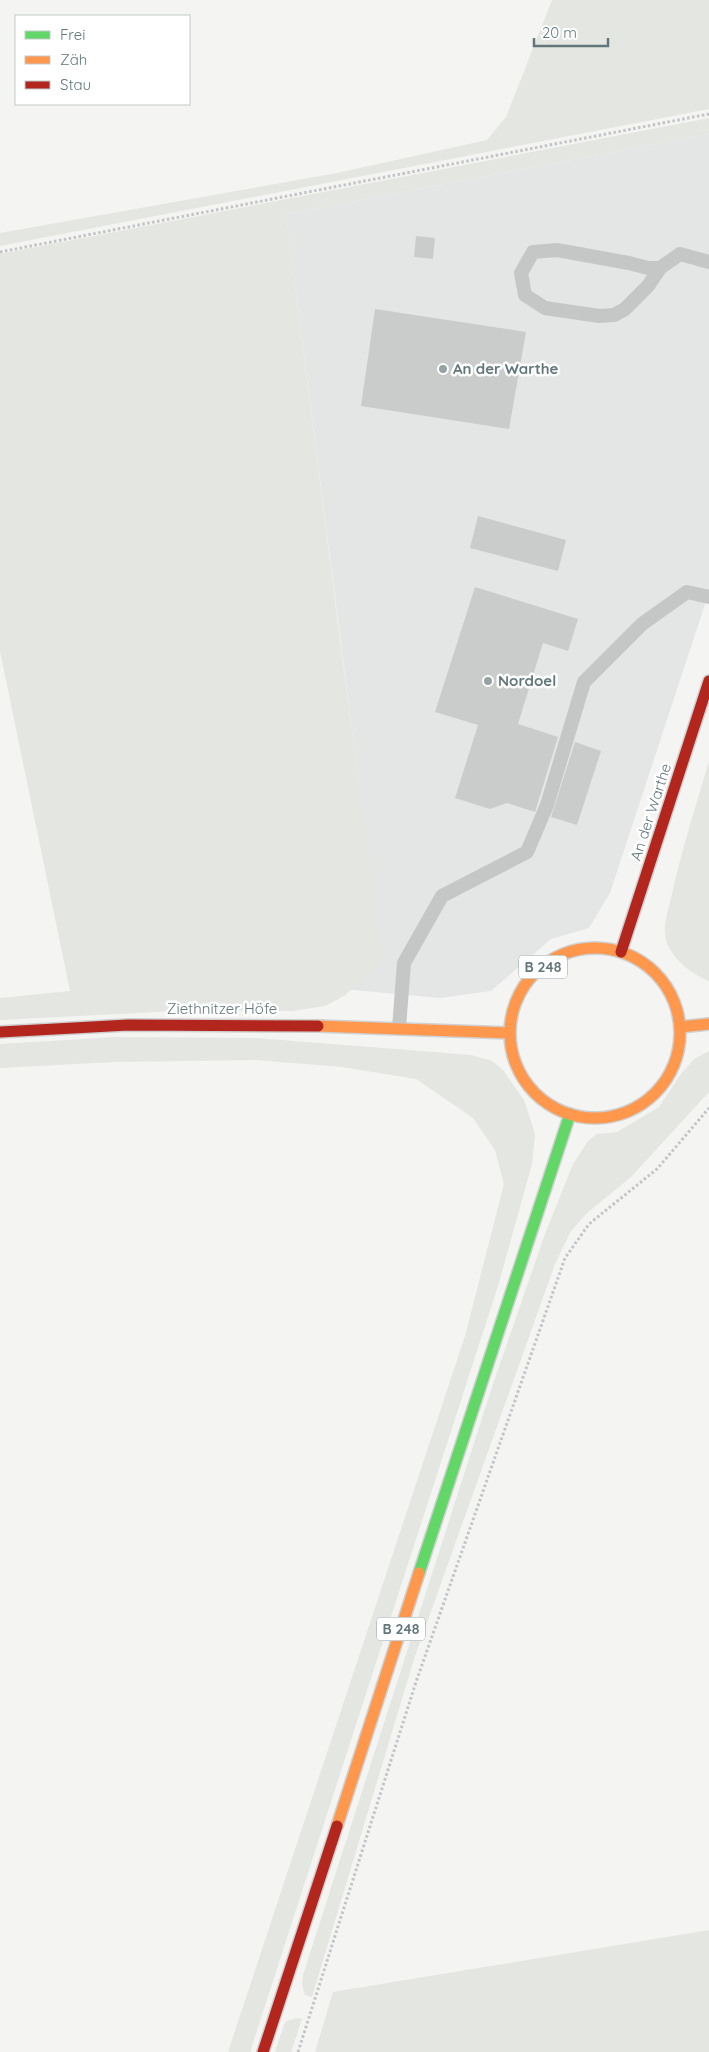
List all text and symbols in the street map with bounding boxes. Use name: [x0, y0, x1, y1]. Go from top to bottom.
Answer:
legend: [15, 15, 190, 105]
scale bar: [534, 15, 608, 47]
text: 20 m: [542, 23, 577, 42]
text: Frei: [60, 25, 86, 44]
text: Zäh: [60, 50, 87, 69]
text: Stau: [60, 75, 91, 94]
place label: An der Warthe: [453, 359, 559, 378]
marker: An der Warthe: [437, 363, 449, 375]
place label: Nordoel: [498, 671, 556, 690]
marker: Nordoel: [482, 675, 494, 687]
street label: An der Warthe: [626, 761, 675, 863]
road number: B 248: [519, 956, 567, 979]
street label: Ziethnitzer Höfe: [167, 999, 277, 1018]
road number: B 248: [377, 1618, 425, 1640]

